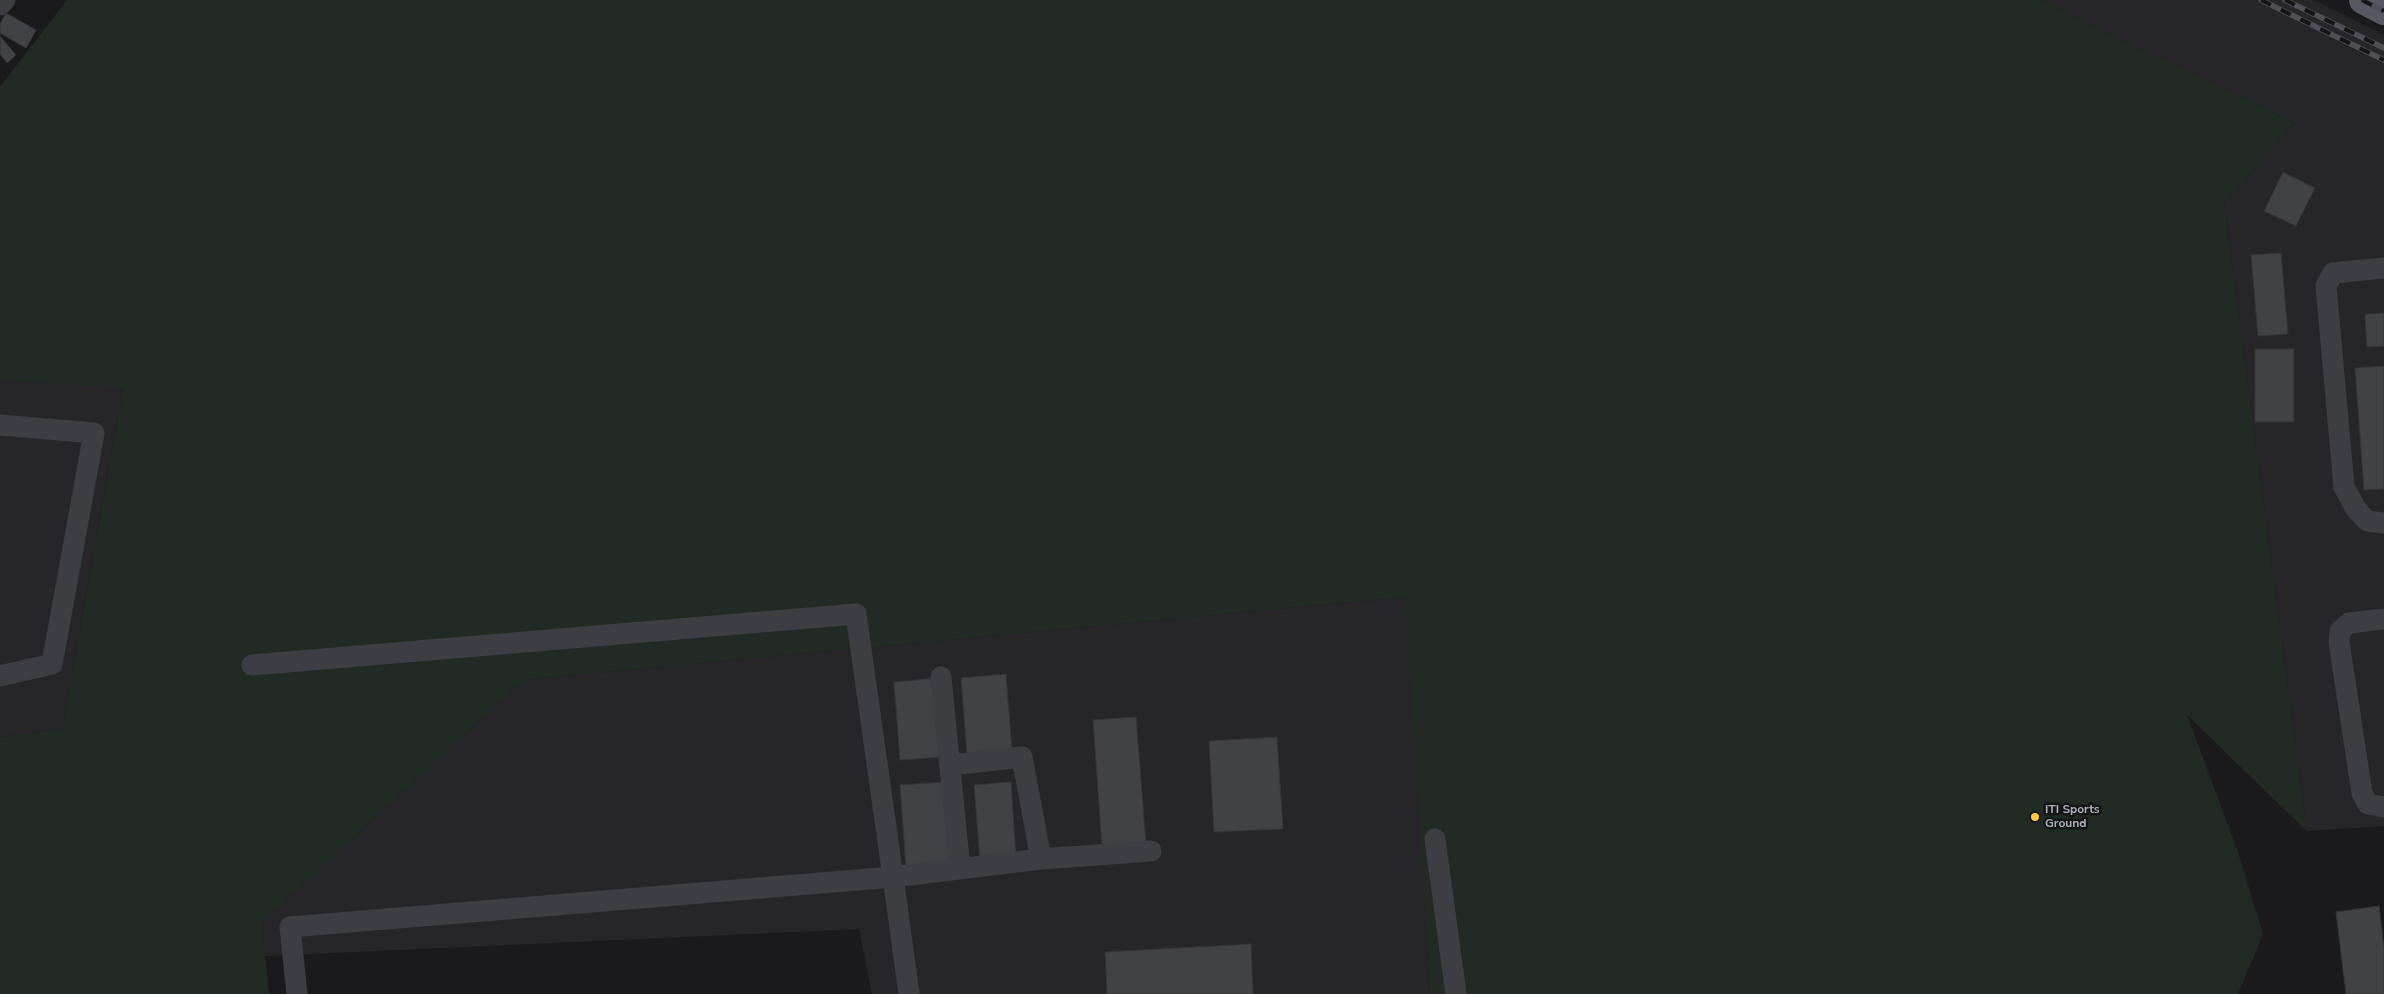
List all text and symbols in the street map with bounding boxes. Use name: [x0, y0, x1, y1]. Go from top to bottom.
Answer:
place label: ITI Sports Ground: [2045, 803, 2100, 831]
marker: ITI Sports Ground: [2029, 811, 2041, 823]

